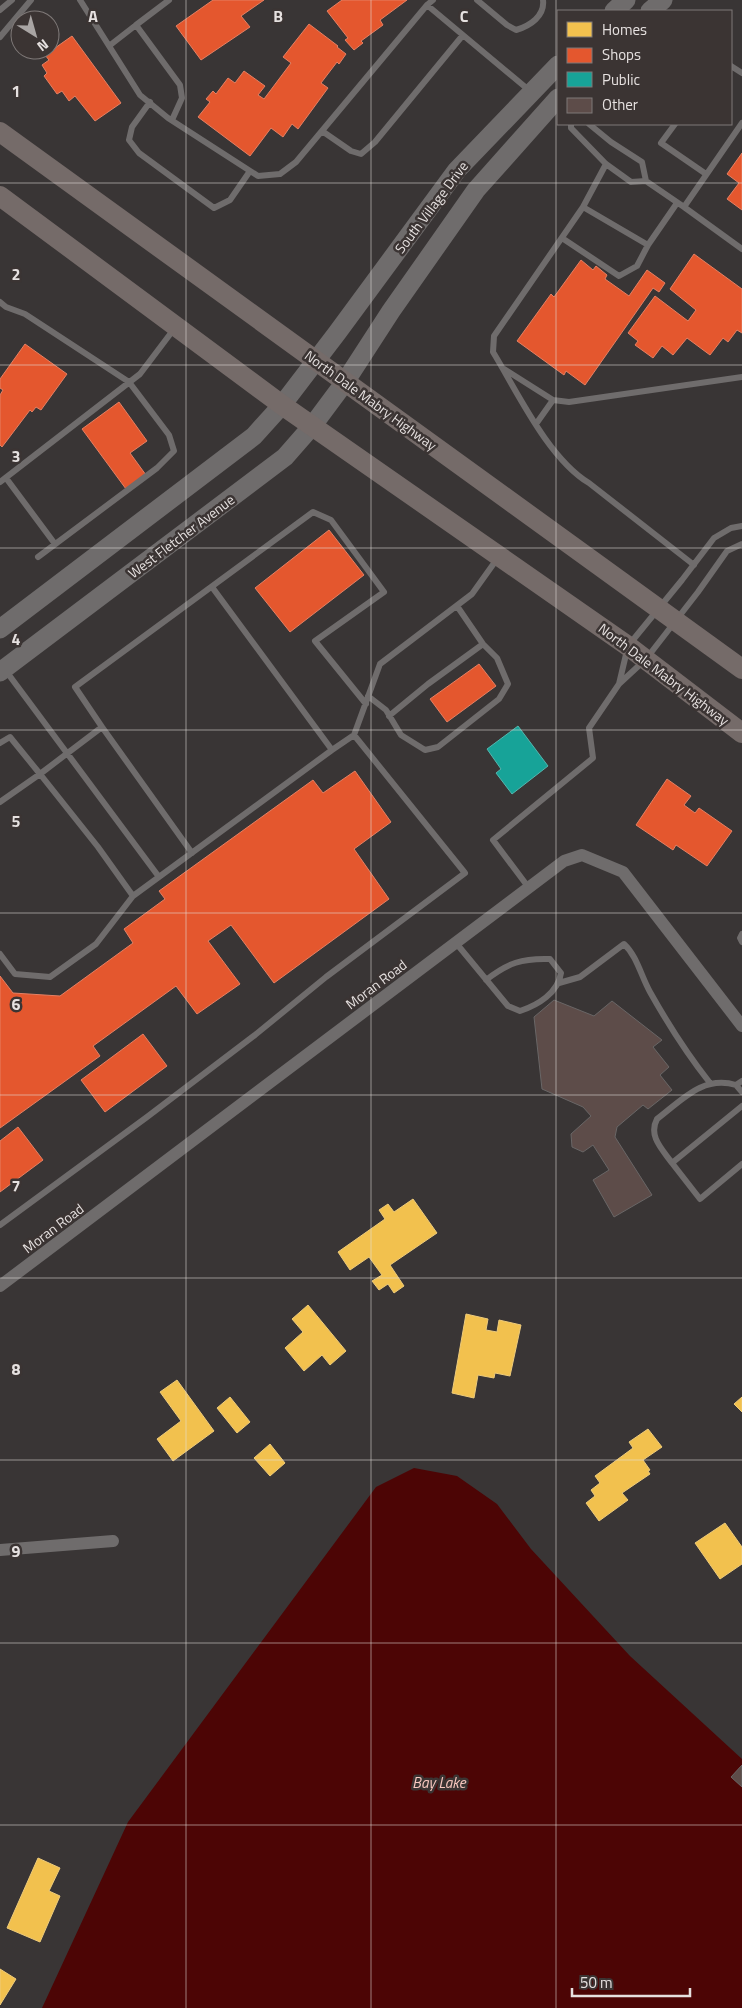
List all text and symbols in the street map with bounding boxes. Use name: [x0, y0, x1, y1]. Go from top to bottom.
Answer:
text: A: [88, 4, 98, 28]
text: B: [273, 4, 283, 28]
text: C: [460, 4, 469, 28]
north arrow: [10, 10, 60, 60]
legend: [557, 10, 732, 125]
text: Homes: [602, 18, 647, 41]
text: N: [33, 34, 53, 57]
text: Shops: [602, 43, 641, 66]
text: Public: [602, 68, 640, 91]
text: 1: [12, 79, 20, 103]
text: Other: [602, 93, 638, 116]
street label: South Village Drive: [389, 157, 473, 257]
text: 2: [12, 262, 20, 286]
street label: North Dale Mabry Highway: [301, 345, 442, 455]
text: 3: [12, 444, 20, 468]
street label: West Fletcher Avenue: [123, 489, 239, 583]
street label: North Dale Mabry Highway: [594, 618, 734, 730]
text: 4: [12, 627, 21, 651]
text: 5: [12, 809, 21, 833]
street label: Moran Road: [341, 954, 411, 1014]
text: 6: [12, 992, 21, 1016]
text: 7: [12, 1174, 20, 1198]
street label: Moran Road: [18, 1198, 88, 1258]
text: 8: [12, 1357, 21, 1381]
text: 9: [12, 1539, 21, 1563]
water label: Bay Lake: [412, 1771, 467, 1794]
scale bar: [572, 1966, 690, 1998]
text: 50 m: [580, 1971, 613, 1994]

